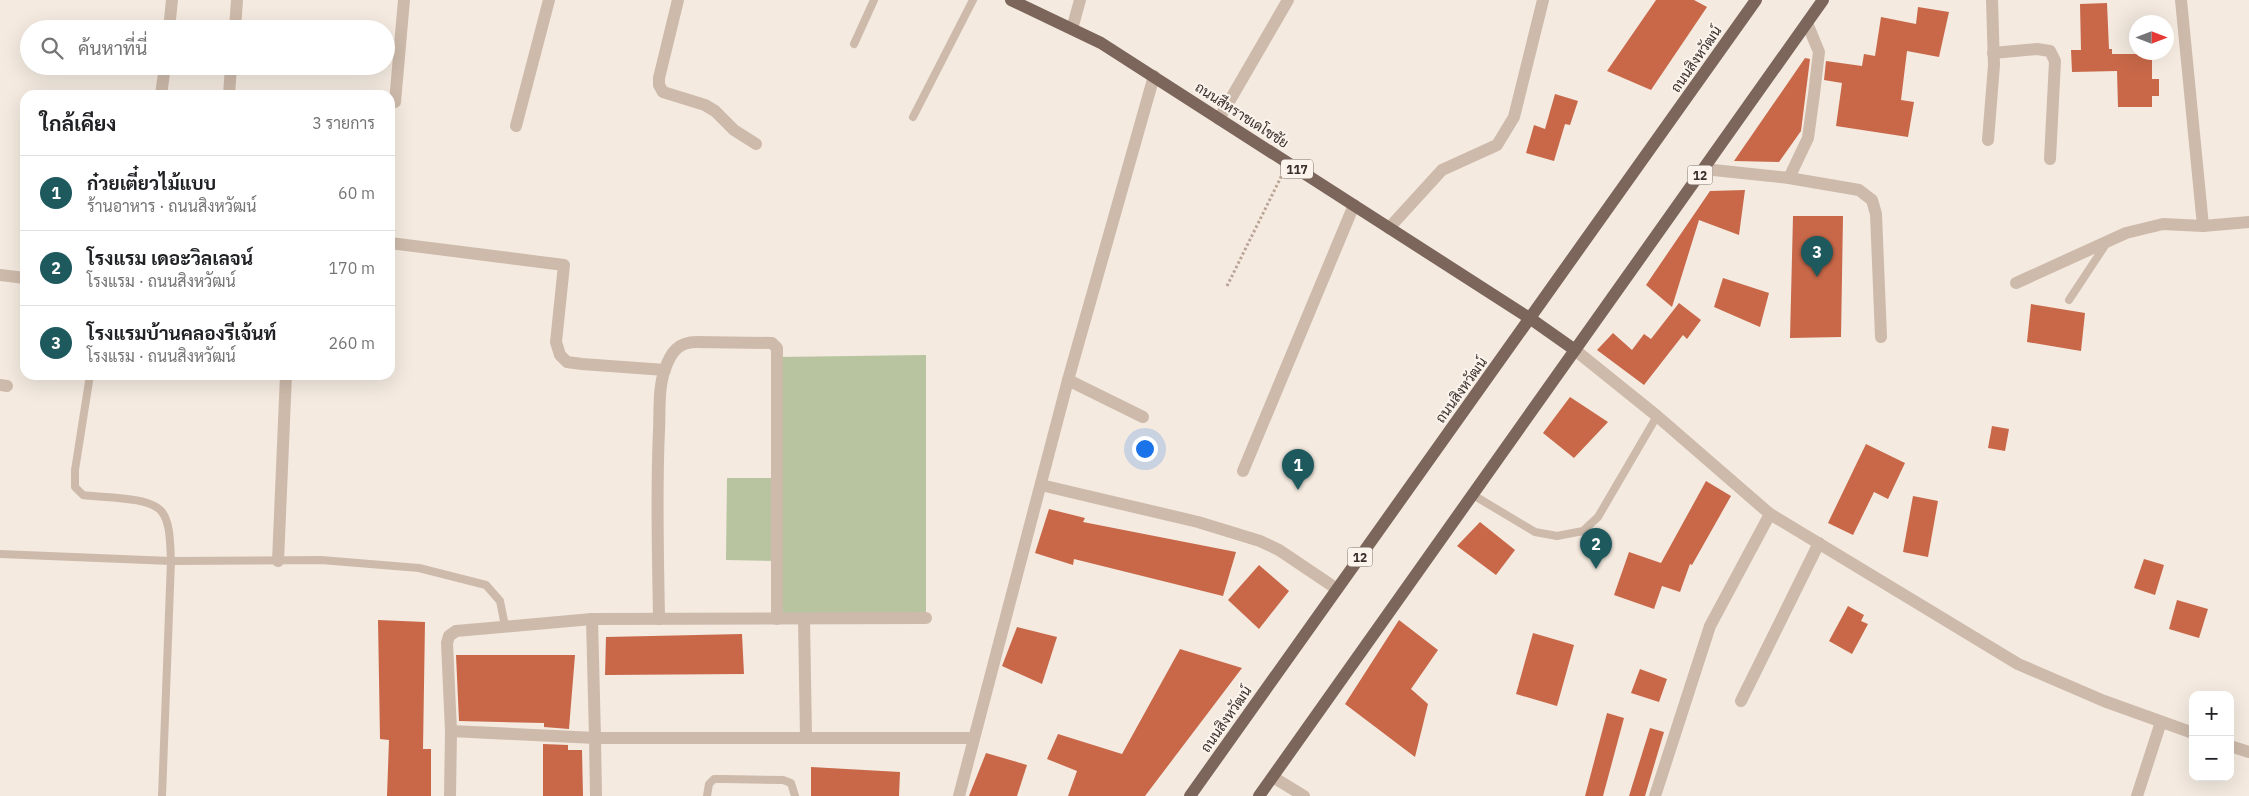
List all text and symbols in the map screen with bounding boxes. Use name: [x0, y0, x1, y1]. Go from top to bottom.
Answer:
north arrow: [2129, 15, 2174, 60]
search box: [20, 20, 395, 75]
street label: ถนนสิงหวัฒน์: [1667, 22, 1726, 96]
icon: search: [38, 34, 66, 62]
text: ค้นหาที่นี่: [78, 36, 147, 60]
street label: ถนนสีหราชเดโชชัย: [1192, 78, 1292, 152]
text: ใกล้เคียง: [40, 109, 116, 137]
text: 3 รายการ: [312, 113, 375, 133]
road number: 117: [1281, 160, 1313, 178]
road number: 12: [1688, 166, 1712, 184]
text: ก๋วยเตี๋ยวไม้แบบ: [87, 171, 216, 195]
text: 1: [51, 183, 61, 203]
text: 60 m: [338, 183, 375, 203]
text: ร้านอาหาร · ถนนสิงหวัฒน์: [87, 196, 256, 216]
pin: 3: [1801, 236, 1833, 277]
text: โรงแรม เดอะวิลเลจน์: [87, 246, 253, 270]
text: 2: [51, 258, 61, 278]
text: 170 m: [328, 258, 375, 278]
text: โรงแรม · ถนนสิงหวัฒน์: [87, 271, 236, 291]
text: โรงแรมบ้านคลองรีเจ้นท์: [87, 321, 277, 345]
text: 3: [51, 333, 61, 353]
text: 260 m: [328, 333, 375, 353]
text: โรงแรม · ถนนสิงหวัฒน์: [87, 346, 236, 366]
street label: ถนนสิงหวัฒน์: [1431, 353, 1491, 426]
your location: [1132, 436, 1158, 462]
pin: 1: [1282, 449, 1314, 490]
pin: 2: [1580, 528, 1612, 569]
road number: 12: [1348, 548, 1372, 566]
street label: ถนนสิงหวัฒน์: [1197, 682, 1256, 756]
map controls: [2189, 691, 2234, 781]
button: +: [2189, 691, 2234, 736]
button: −: [2189, 736, 2234, 781]

